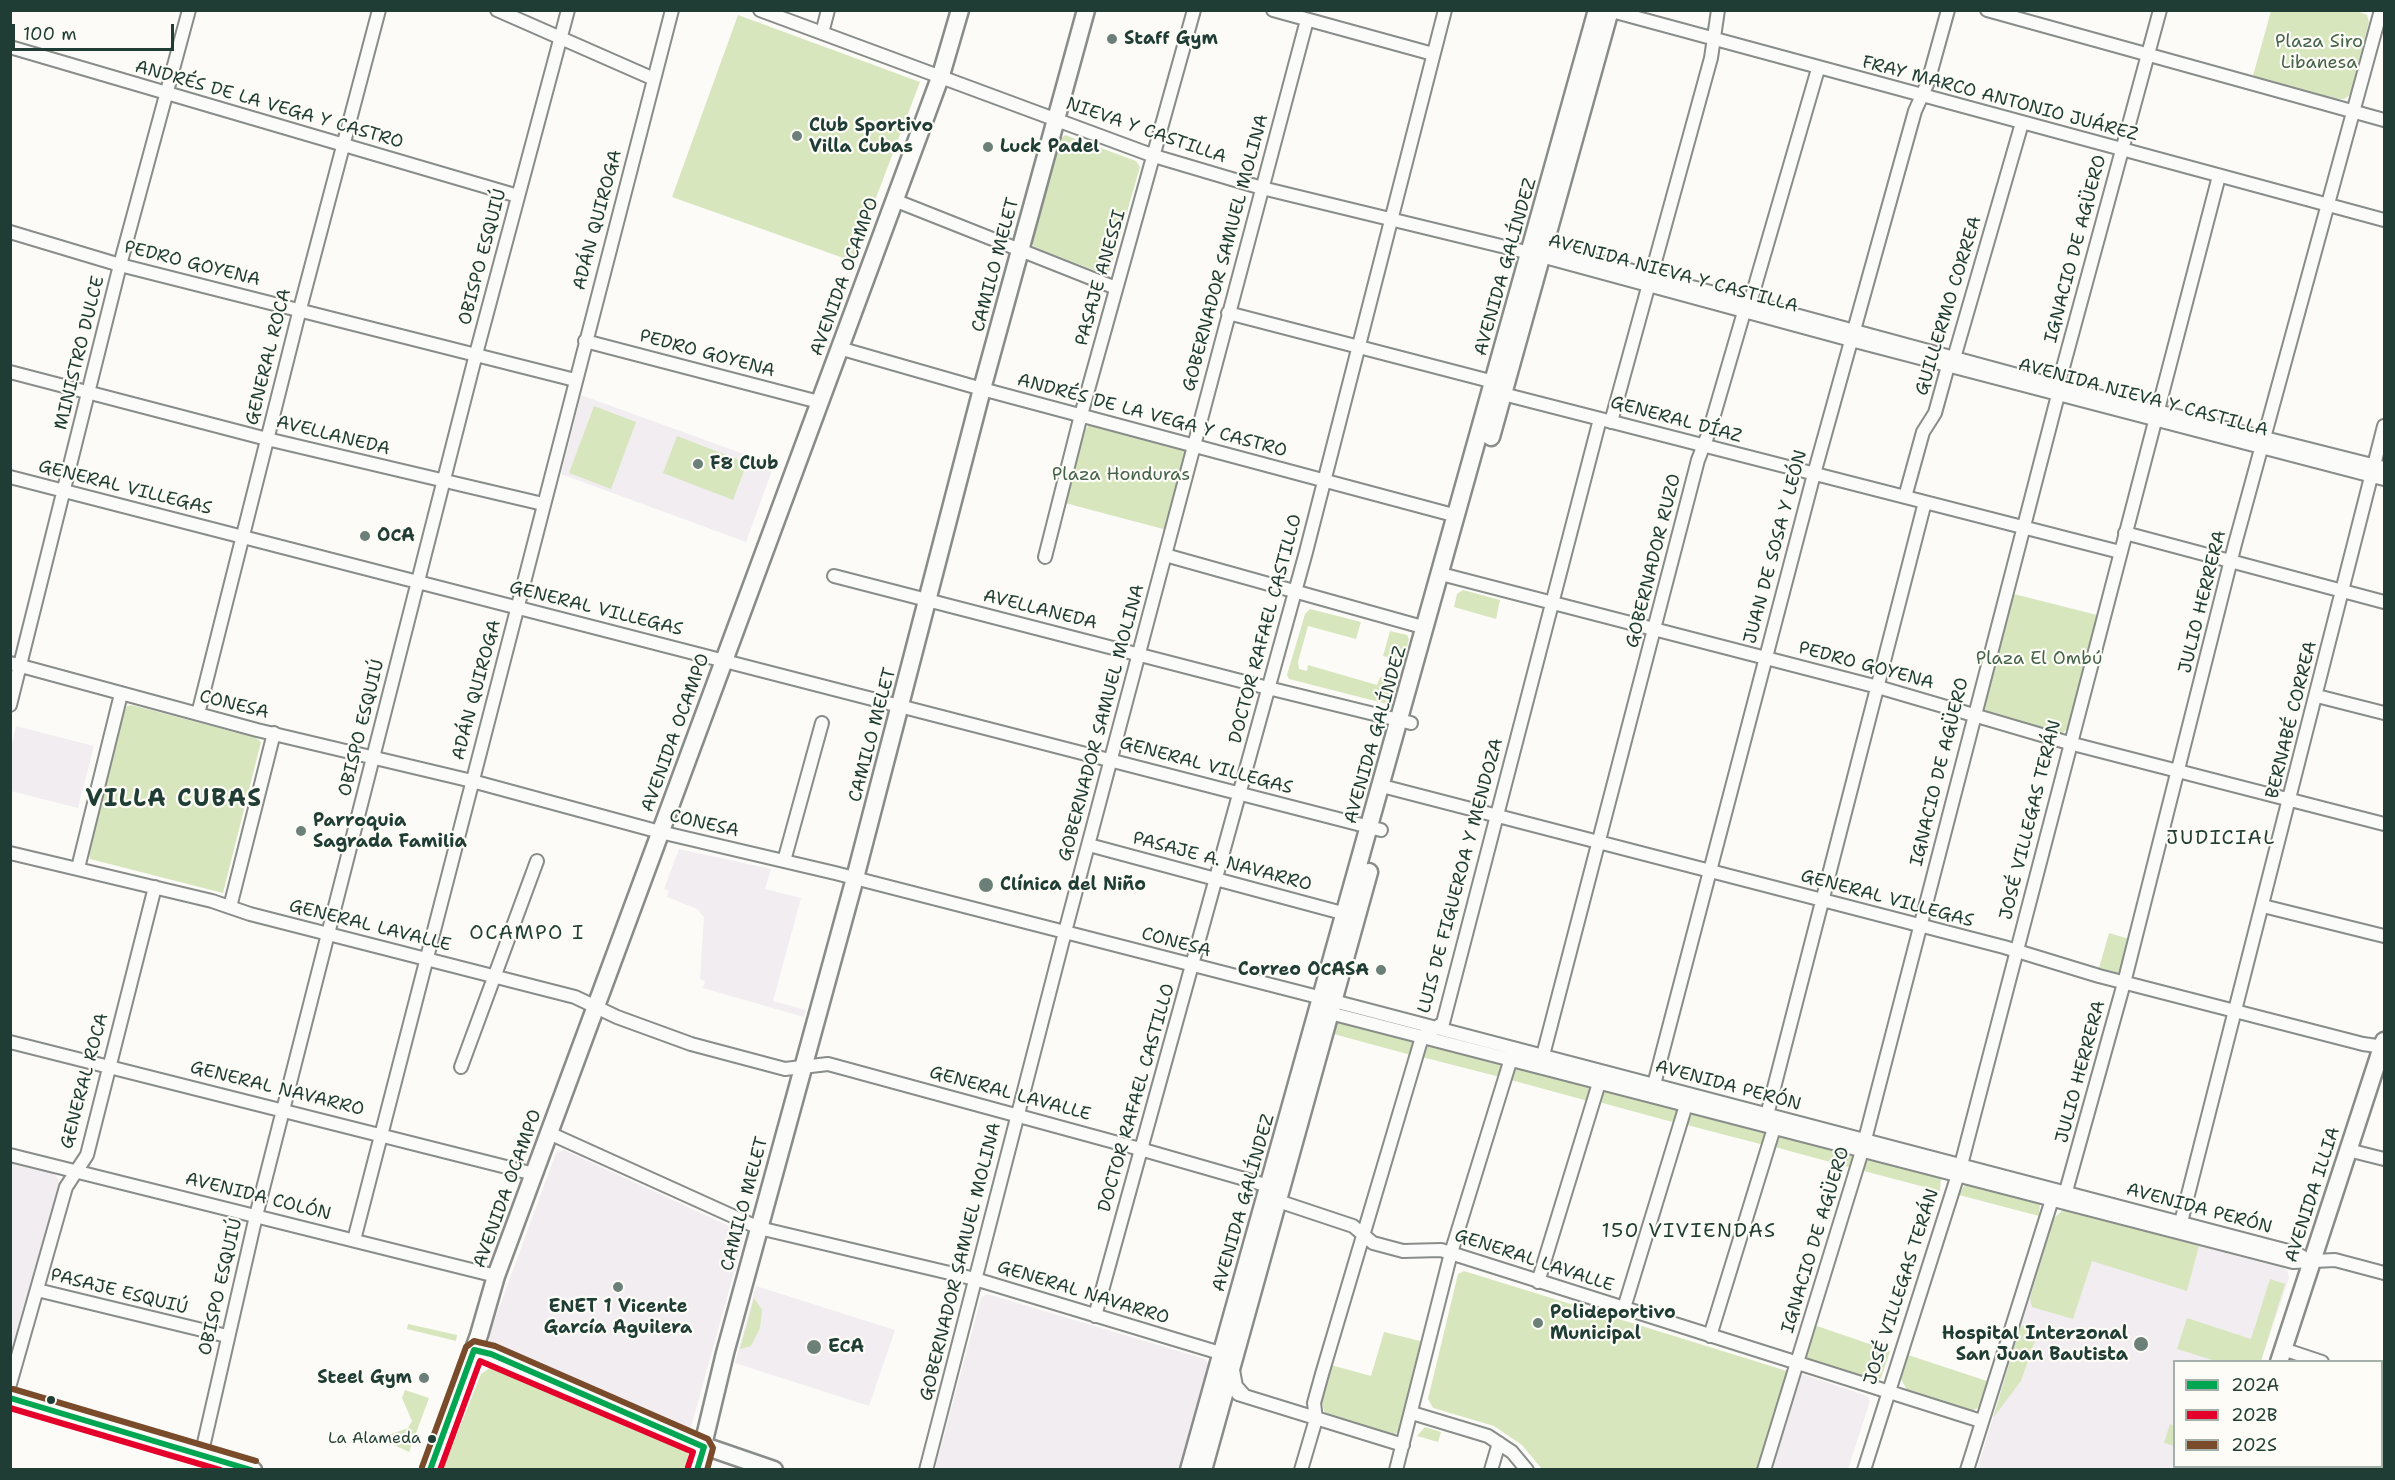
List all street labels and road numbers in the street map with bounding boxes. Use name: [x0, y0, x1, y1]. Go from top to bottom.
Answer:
street label: FRAY MARCO ANTONIO JUÁREZ: [1860, 52, 2140, 146]
street label: ANDRÉS DE LA VEGA Y CASTRO: [132, 56, 406, 154]
street label: NIEVA Y CASTILLA: [1063, 93, 1229, 169]
street label: GOBERNADOR SAMUEL MOLINA: [1179, 112, 1273, 394]
street label: ADÁN QUIROGA: [569, 148, 627, 292]
street label: IGNACIO DE AGÜERO: [2041, 153, 2111, 345]
street label: AVENIDA GALÍNDEZ: [1470, 176, 1542, 358]
street label: OBISPO ESQUIÚ: [454, 187, 512, 327]
street label: AVENIDA OCAMPO: [806, 195, 884, 359]
street label: CAMILO MELET: [968, 195, 1024, 335]
street label: PASAJE ANESSI: [1071, 207, 1131, 349]
street label: GUILLERMO CORREA: [1911, 214, 1987, 398]
street label: AVENIDA NIEVA Y CASTILLA: [1546, 230, 1800, 318]
street label: PEDRO GOYENA: [122, 237, 262, 291]
street label: MINISTRO DULCE: [50, 274, 110, 432]
street label: GENERAL ROCA: [242, 287, 296, 427]
street label: PEDRO GOYENA: [637, 326, 777, 382]
street label: AVENIDA NIEVA Y CASTILLA: [2016, 354, 2270, 442]
street label: ANDRÉS DE LA VEGA Y CASTRO: [1015, 370, 1289, 462]
street label: GENERAL DÍAZ: [1608, 392, 1744, 448]
street label: AVELLANEDA: [274, 411, 392, 461]
street label: JUAN DE SOSA Y LEÓN: [1740, 448, 1812, 646]
street label: GENERAL VILLEGAS: [36, 456, 214, 520]
street label: GOBERNADOR RUZO: [1622, 472, 1686, 650]
street label: DOCTOR RAFAEL CASTILLO: [1225, 512, 1307, 746]
street label: JULIO HERRERA: [2175, 528, 2231, 676]
street label: GENERAL VILLEGAS: [507, 577, 685, 641]
street label: GOBERNADOR SAMUEL MOLINA: [1055, 582, 1149, 864]
street label: AVELLANEDA: [981, 585, 1099, 635]
street label: ADÁN QUIROGA: [448, 618, 506, 762]
street label: PEDRO GOYENA: [1796, 638, 1936, 694]
street label: BERNABÉ CORREA: [2262, 639, 2322, 801]
street label: AVENIDA GALÍNDEZ: [1340, 644, 1412, 826]
street label: AVENIDA OCAMPO: [637, 651, 715, 815]
street label: OBISPO ESQUIÚ: [335, 657, 389, 799]
street label: CAMILO MELET: [845, 665, 901, 805]
street label: IGNACIO DE AGÜERO: [1906, 675, 1974, 869]
street label: CONESA: [197, 686, 271, 724]
street label: JOSÉ VILLEGAS TERÁN: [1996, 718, 2066, 922]
street label: GENERAL VILLEGAS: [1117, 733, 1295, 799]
street label: LUIS DE FIGUEROA Y MENDOZA: [1414, 736, 1508, 1016]
street label: CONESA: [667, 805, 741, 843]
street label: PASAJE A. NAVARRO: [1130, 828, 1314, 896]
street label: GENERAL VILLEGAS: [1798, 866, 1976, 932]
street label: GENERAL LAVALLE: [287, 895, 453, 957]
street label: CONESA: [1139, 923, 1213, 963]
street label: DOCTOR RAFAEL CASTILLO: [1094, 981, 1180, 1215]
street label: JULIO HERRERA: [2052, 998, 2110, 1146]
street label: GENERAL ROCA: [56, 1011, 114, 1151]
street label: AVENIDA PERÓN: [1653, 1056, 1803, 1116]
street label: GENERAL NAVARRO: [188, 1057, 366, 1121]
street label: GENERAL LAVALLE: [927, 1062, 1093, 1126]
street label: AVENIDA OCAMPO: [469, 1107, 547, 1271]
street label: AVENIDA GALÍNDEZ: [1208, 1112, 1280, 1294]
street label: GOBERNADOR SAMUEL MOLINA: [916, 1121, 1006, 1403]
street label: AVENIDA ILLIA: [2281, 1125, 2345, 1265]
street label: CAMILO MELET: [717, 1134, 773, 1274]
street label: IGNACIO DE AGÜERO: [1777, 1144, 1855, 1336]
street label: AVENIDA COLÓN: [183, 1168, 333, 1226]
street label: AVENIDA PERÓN: [2124, 1179, 2274, 1239]
street label: JOSÉ VILLEGAS TERÁN: [1860, 1186, 1944, 1388]
street label: OBISPO ESQUIÚ: [195, 1216, 247, 1358]
street label: GENERAL LAVALLE: [1452, 1225, 1616, 1297]
street label: GENERAL NAVARRO: [994, 1257, 1172, 1329]
street label: PASAJE ESQUIÚ: [48, 1264, 190, 1320]

